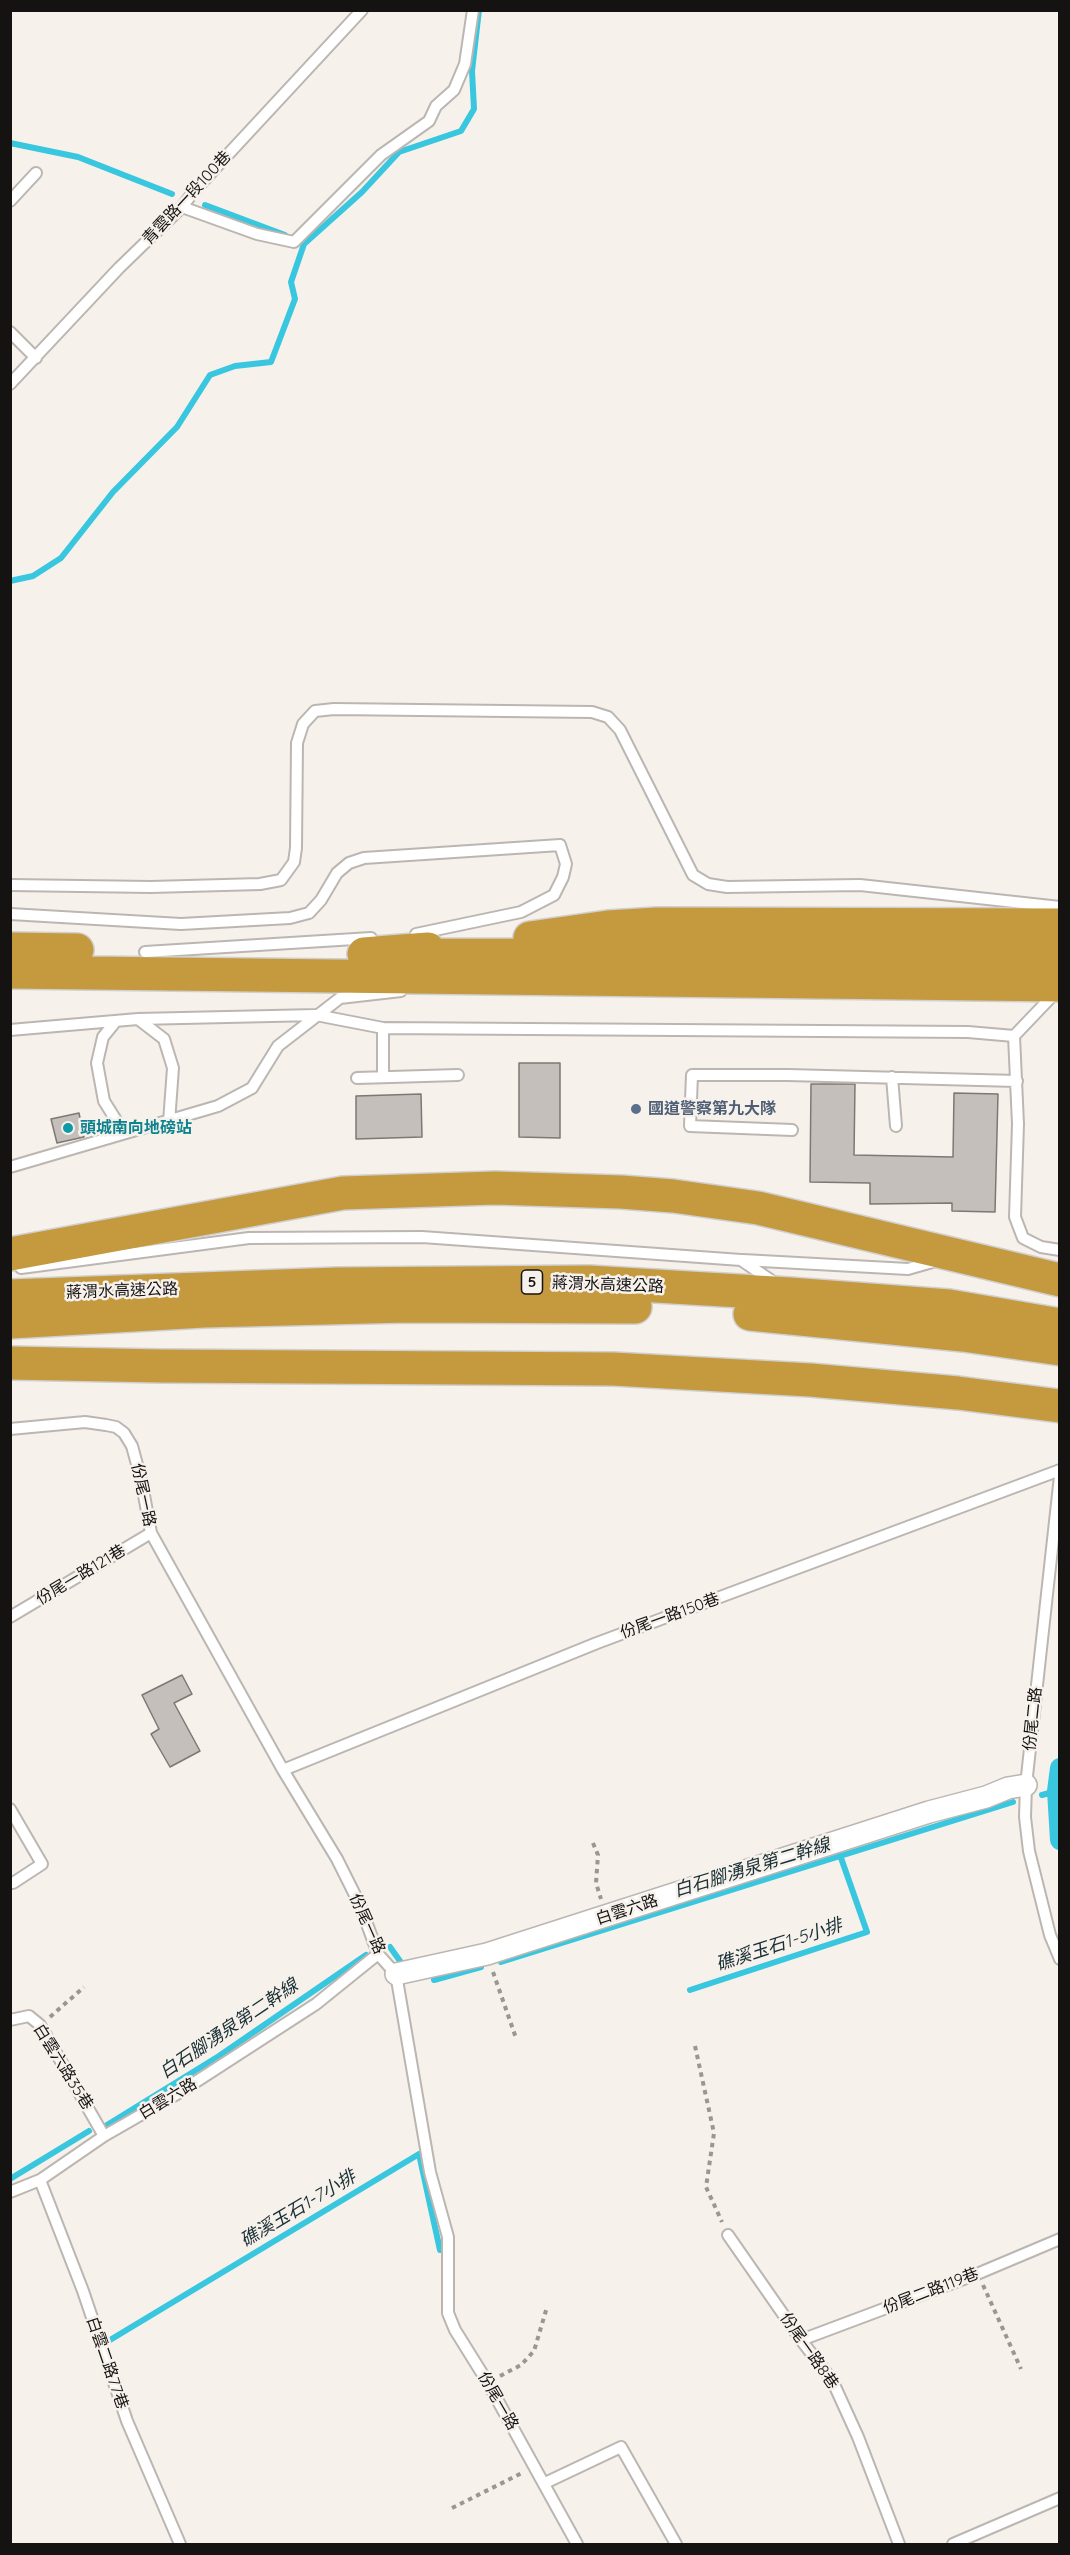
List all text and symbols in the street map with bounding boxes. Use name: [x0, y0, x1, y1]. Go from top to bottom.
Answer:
street label: 青雲路一段100巷: [139, 147, 235, 249]
place label: 國道警察第九大隊: [648, 1099, 776, 1119]
marker: 國道警察第九大隊: [629, 1102, 643, 1116]
place label: 頭城南向地磅站: [80, 1118, 192, 1138]
marker: 頭城南向地磅站: [61, 1121, 75, 1135]
road number: 5: [522, 1270, 542, 1294]
street label: 蔣渭水高速公路: [552, 1273, 664, 1297]
street label: 蔣渭水高速公路: [66, 1279, 178, 1303]
street label: 份尾一路: [127, 1462, 159, 1528]
street label: 份尾一路121巷: [33, 1541, 129, 1609]
street label: 份尾一路150巷: [618, 1589, 722, 1643]
street label: 份尾二路: [1020, 1686, 1046, 1752]
water label: 白石腳湧泉第二幹線: [671, 1834, 833, 1902]
street label: 份尾一路: [345, 1891, 389, 1957]
street label: 白雲六路: [594, 1891, 660, 1929]
water label: 礁溪玉石1-5小排: [713, 1914, 845, 1976]
water label: 白石腳湧泉第二幹線: [156, 1975, 302, 2083]
street label: 白雲六路35巷: [29, 2021, 97, 2113]
street label: 白雲六路: [136, 2074, 200, 2124]
water label: 礁溪玉石1-7小排: [236, 2166, 360, 2252]
street label: 份尾二路119巷: [881, 2264, 981, 2318]
street label: 份尾一路8巷: [776, 2309, 842, 2393]
street label: 白雲二路77巷: [82, 2314, 132, 2412]
street label: 份尾一路: [474, 2368, 522, 2434]

